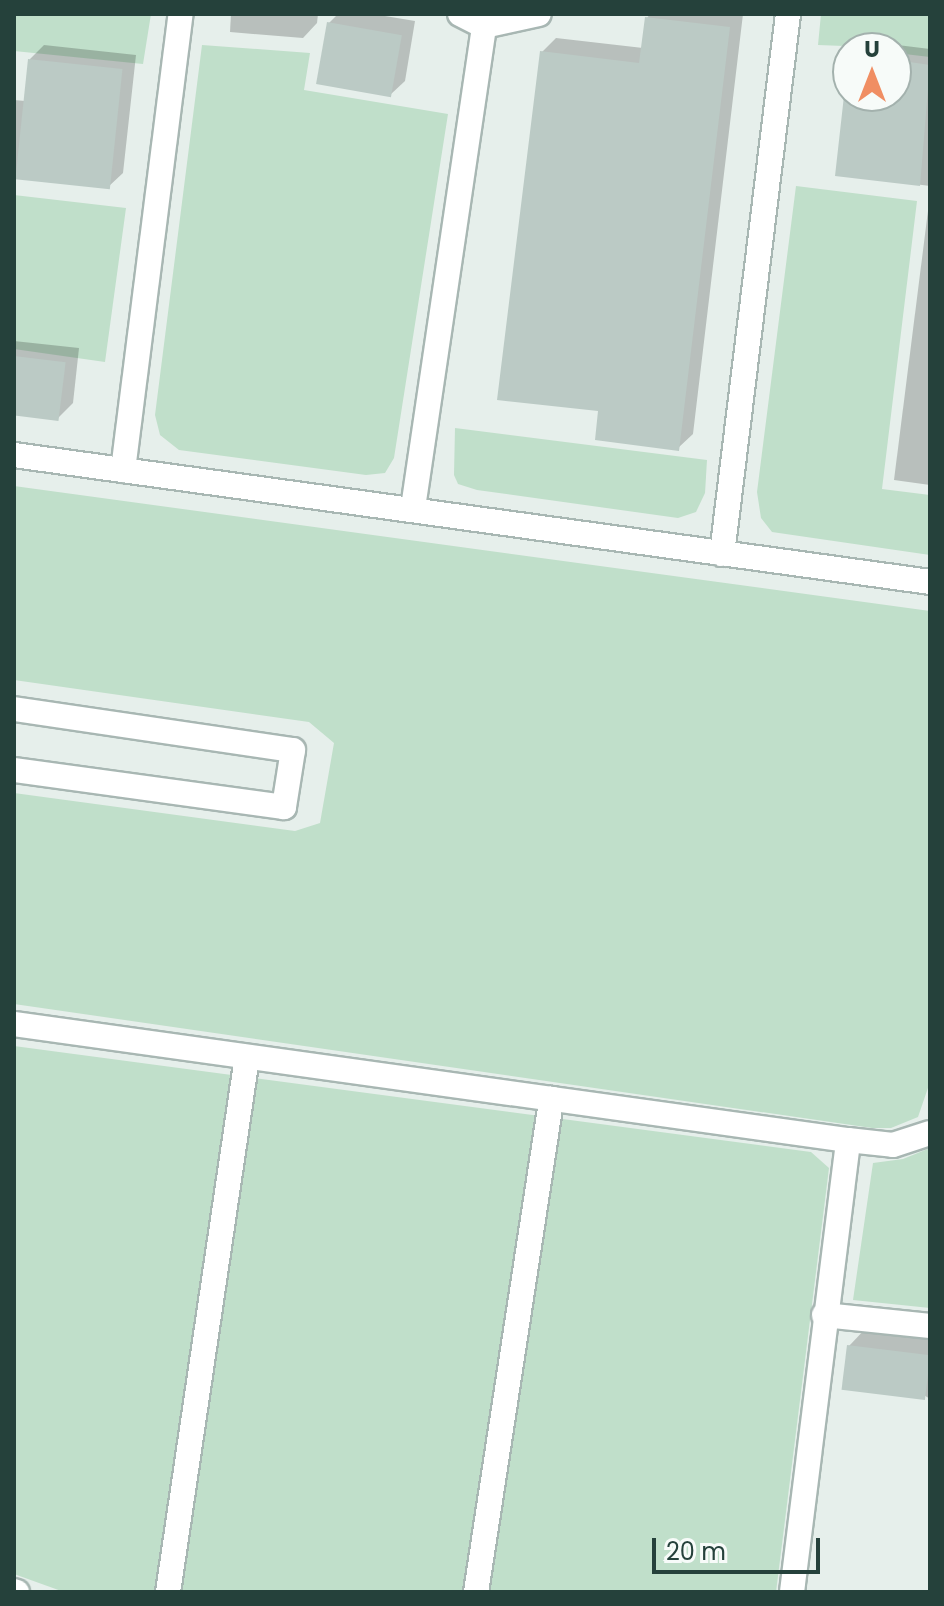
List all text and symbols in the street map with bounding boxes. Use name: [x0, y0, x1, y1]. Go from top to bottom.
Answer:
north arrow: [832, 32, 912, 112]
text: U: [864, 34, 880, 65]
scale bar: [656, 1522, 824, 1572]
text: 20 m: [666, 1535, 726, 1568]

